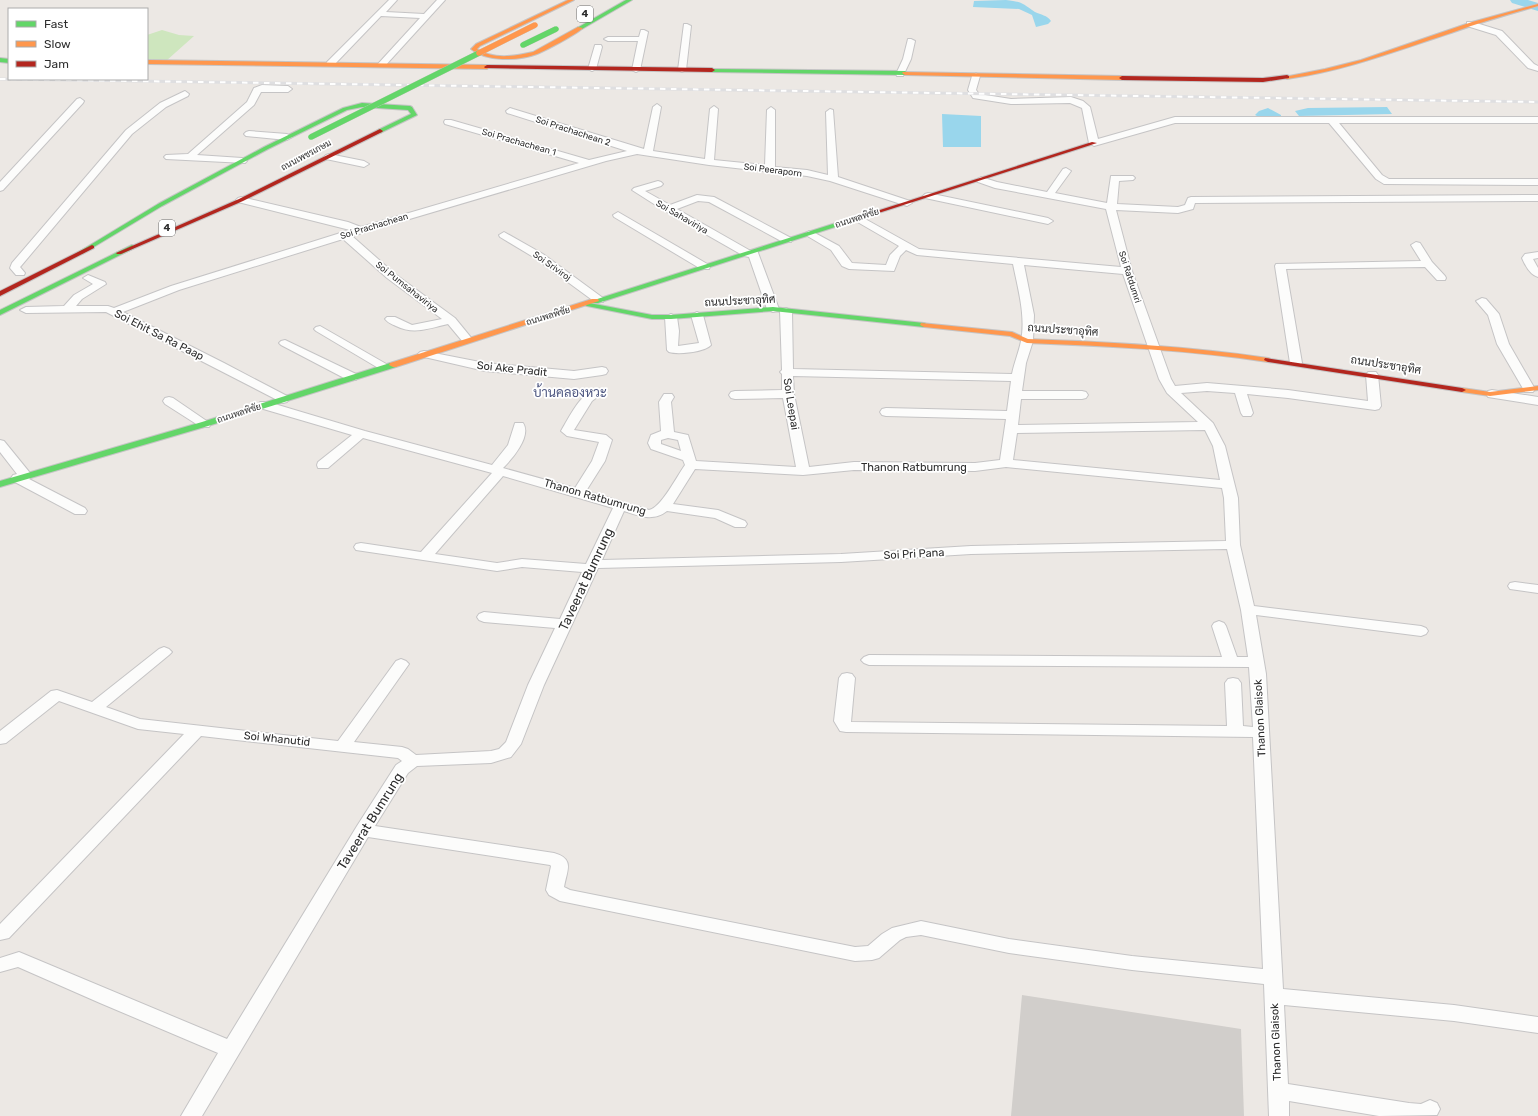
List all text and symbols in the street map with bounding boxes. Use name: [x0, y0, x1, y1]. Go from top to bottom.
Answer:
road number: 4: [577, 6, 593, 22]
legend: [8, 8, 148, 80]
text: Fast: [44, 17, 68, 31]
text: Slow: [44, 37, 71, 51]
text: Jam: [44, 57, 69, 71]
street label: Soi Prachachean 2: [534, 114, 612, 148]
street label: Soi Prachachean 1: [481, 127, 557, 157]
street label: ถนนเพชรเกษม: [279, 138, 333, 172]
street label: Soi Peeraporn: [743, 161, 803, 179]
street label: Soi Sahaviriya: [654, 198, 710, 236]
street label: ถนนพลพิชัย: [834, 205, 880, 230]
street label: Soi Prachachean: [339, 211, 409, 241]
road number: 4: [159, 220, 175, 236]
street label: Soi Sriviroj: [531, 249, 573, 283]
street label: Soi Ratdumri: [1117, 250, 1143, 304]
street label: Soi Pumsahaviriya: [374, 259, 440, 315]
street label: ถนนประชาอุทิศ: [704, 293, 776, 311]
street label: ถนนพลพิชัย: [524, 304, 571, 327]
street label: Soi Ehit Sa Ra Paap: [112, 307, 206, 363]
street label: ถนนประชาอุทิศ: [1027, 321, 1099, 341]
street label: ถนนประชาอุทิศ: [1350, 353, 1422, 379]
street label: Soi Ake Pradit: [476, 359, 548, 379]
street label: Soi Leepai: [780, 377, 802, 431]
district label: บ้านคลองหวะ: [533, 383, 607, 400]
street label: ถนนพลพิชัย: [216, 400, 262, 425]
street label: Thanon Ratbumrung: [861, 461, 967, 474]
street label: Thanon Ratbumrung: [542, 476, 648, 518]
street label: Taveerat Bumrung: [556, 525, 617, 633]
street label: Soi Pri Pana: [883, 546, 945, 562]
street label: Thanon Glaisok: [1251, 679, 1269, 757]
street label: Soi Whanutid: [243, 729, 311, 749]
street label: Taveerat Bumrung: [334, 770, 407, 873]
street label: Thanon Glaisok: [1268, 1003, 1284, 1081]

